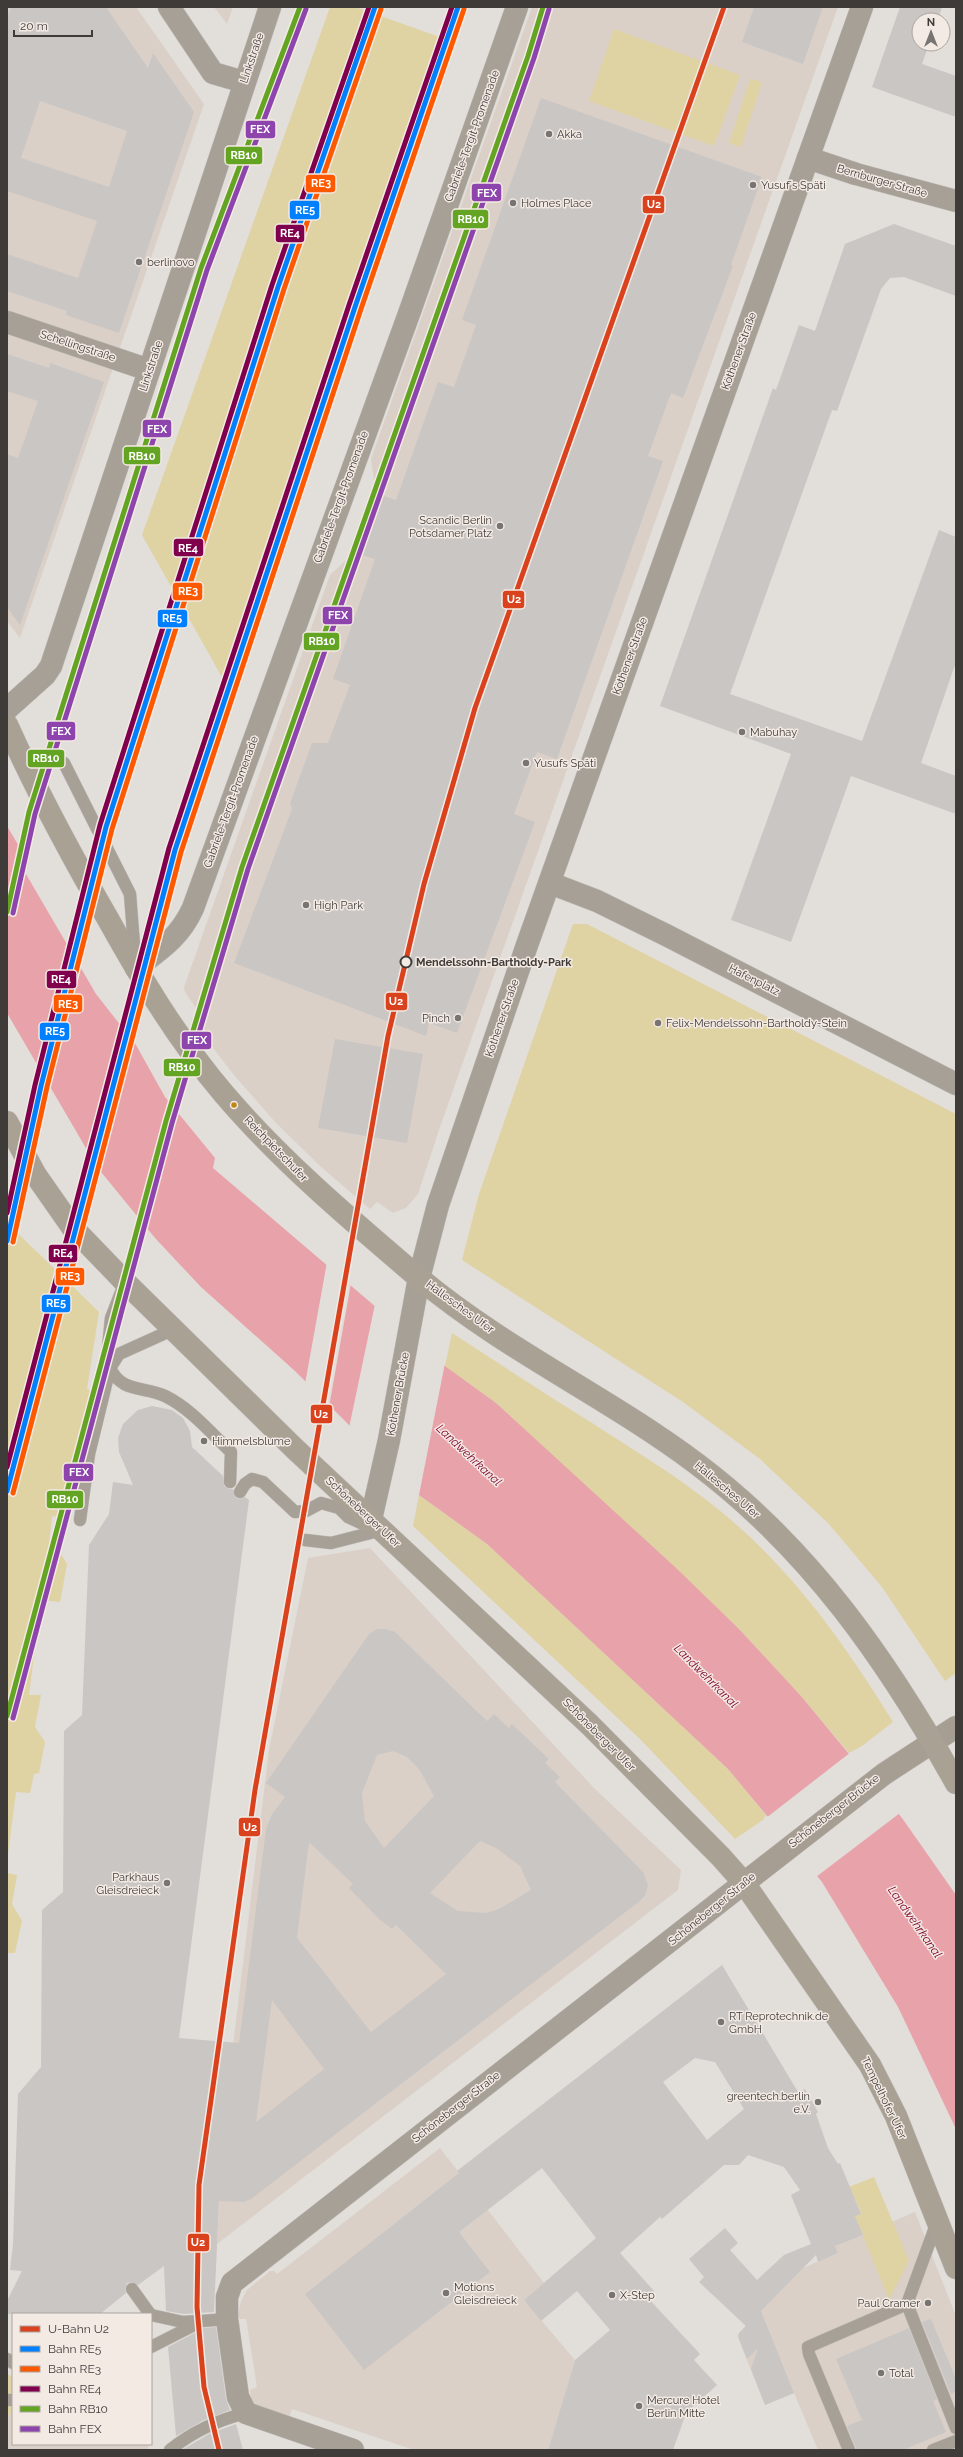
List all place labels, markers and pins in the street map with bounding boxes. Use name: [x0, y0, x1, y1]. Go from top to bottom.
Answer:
place label: Akka: [557, 128, 582, 141]
marker: Akka: [544, 129, 554, 139]
place label: Yusuf´s Späti: [761, 179, 826, 192]
marker: Yusuf´s Späti: [748, 180, 758, 190]
place label: Holmes Place: [521, 197, 592, 210]
marker: Holmes Place: [508, 198, 518, 208]
place label: berlinovo: [147, 256, 195, 269]
marker: berlinovo: [134, 257, 144, 267]
place label: Scandic Berlin Potsdamer Platz: [409, 514, 493, 540]
marker: Scandic Berlin Potsdamer Platz: [495, 521, 505, 531]
place label: Mabuhay: [750, 726, 797, 739]
marker: Mabuhay: [737, 727, 747, 737]
place label: Yusufs Späti: [534, 757, 596, 770]
marker: Yusufs Späti: [521, 758, 531, 768]
place label: High Park: [314, 899, 363, 912]
marker: High Park: [301, 900, 311, 910]
marker: Mendelssohn-Bartholdy-Park: [399, 955, 413, 969]
place label: Mendelssohn-Bartholdy-Park: [416, 956, 572, 969]
place label: Pinch: [422, 1012, 450, 1025]
marker: Pinch: [453, 1013, 463, 1023]
place label: Felix-Mendelssohn-Bartholdy-Stein: [666, 1017, 847, 1030]
marker: Felix-Mendelssohn-Bartholdy-Stein: [653, 1018, 663, 1028]
unlabelled marker: [229, 1100, 239, 1110]
place label: Himmelsblume: [212, 1435, 291, 1448]
marker: Himmelsblume: [199, 1436, 209, 1446]
place label: Parkhaus Gleisdreieck: [96, 1871, 159, 1897]
marker: Parkhaus Gleisdreieck: [162, 1878, 172, 1888]
place label: RT Reprotechnik.de GmbH: [729, 2010, 829, 2036]
marker: RT Reprotechnik.de GmbH: [716, 2017, 726, 2027]
place label: greentech.berlin e.V.: [727, 2090, 810, 2116]
marker: greentech.berlin e.V.: [813, 2097, 823, 2107]
place label: Motions Gleisdreieck: [454, 2281, 517, 2307]
marker: Motions Gleisdreieck: [441, 2288, 451, 2298]
place label: X-Step: [620, 2289, 655, 2302]
marker: X-Step: [607, 2290, 617, 2300]
place label: Paul Cramer: [857, 2297, 920, 2310]
marker: Paul Cramer: [923, 2298, 933, 2308]
place label: Total: [889, 2367, 914, 2380]
marker: Total: [876, 2368, 886, 2378]
place label: Mercure Hotel Berlin Mitte: [647, 2394, 720, 2420]
marker: Mercure Hotel Berlin Mitte: [634, 2401, 644, 2411]

